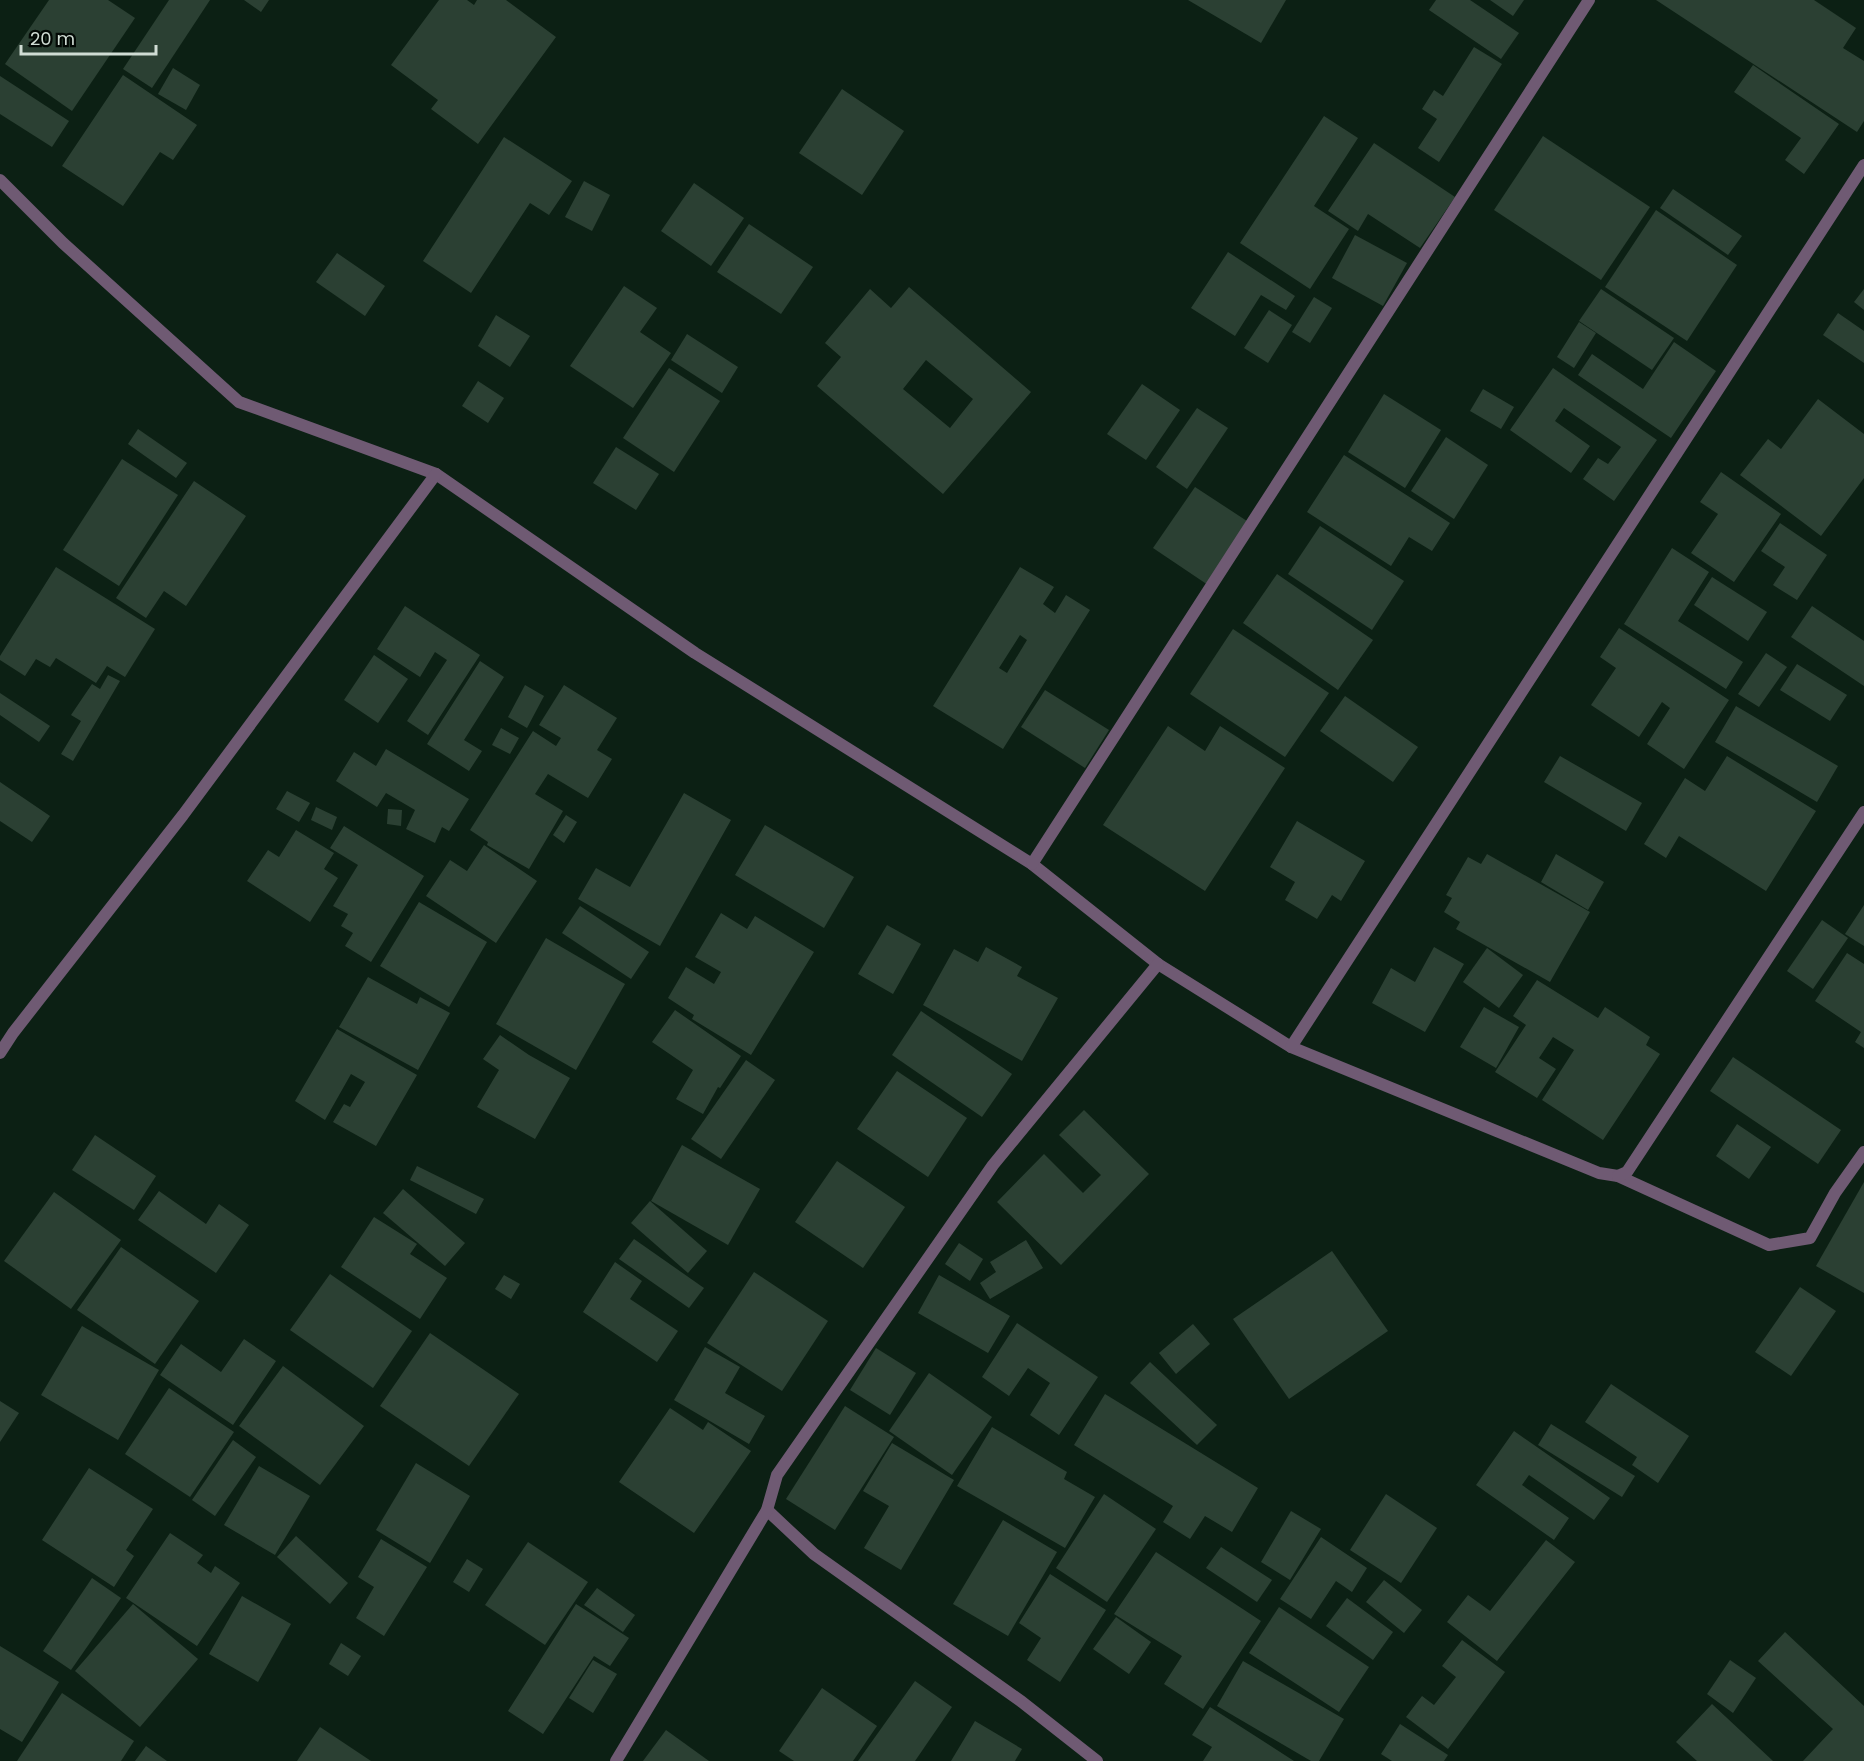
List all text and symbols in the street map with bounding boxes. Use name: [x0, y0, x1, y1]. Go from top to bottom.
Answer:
scale bar: [21, 18, 156, 56]
text: 20 m: [30, 26, 75, 51]

